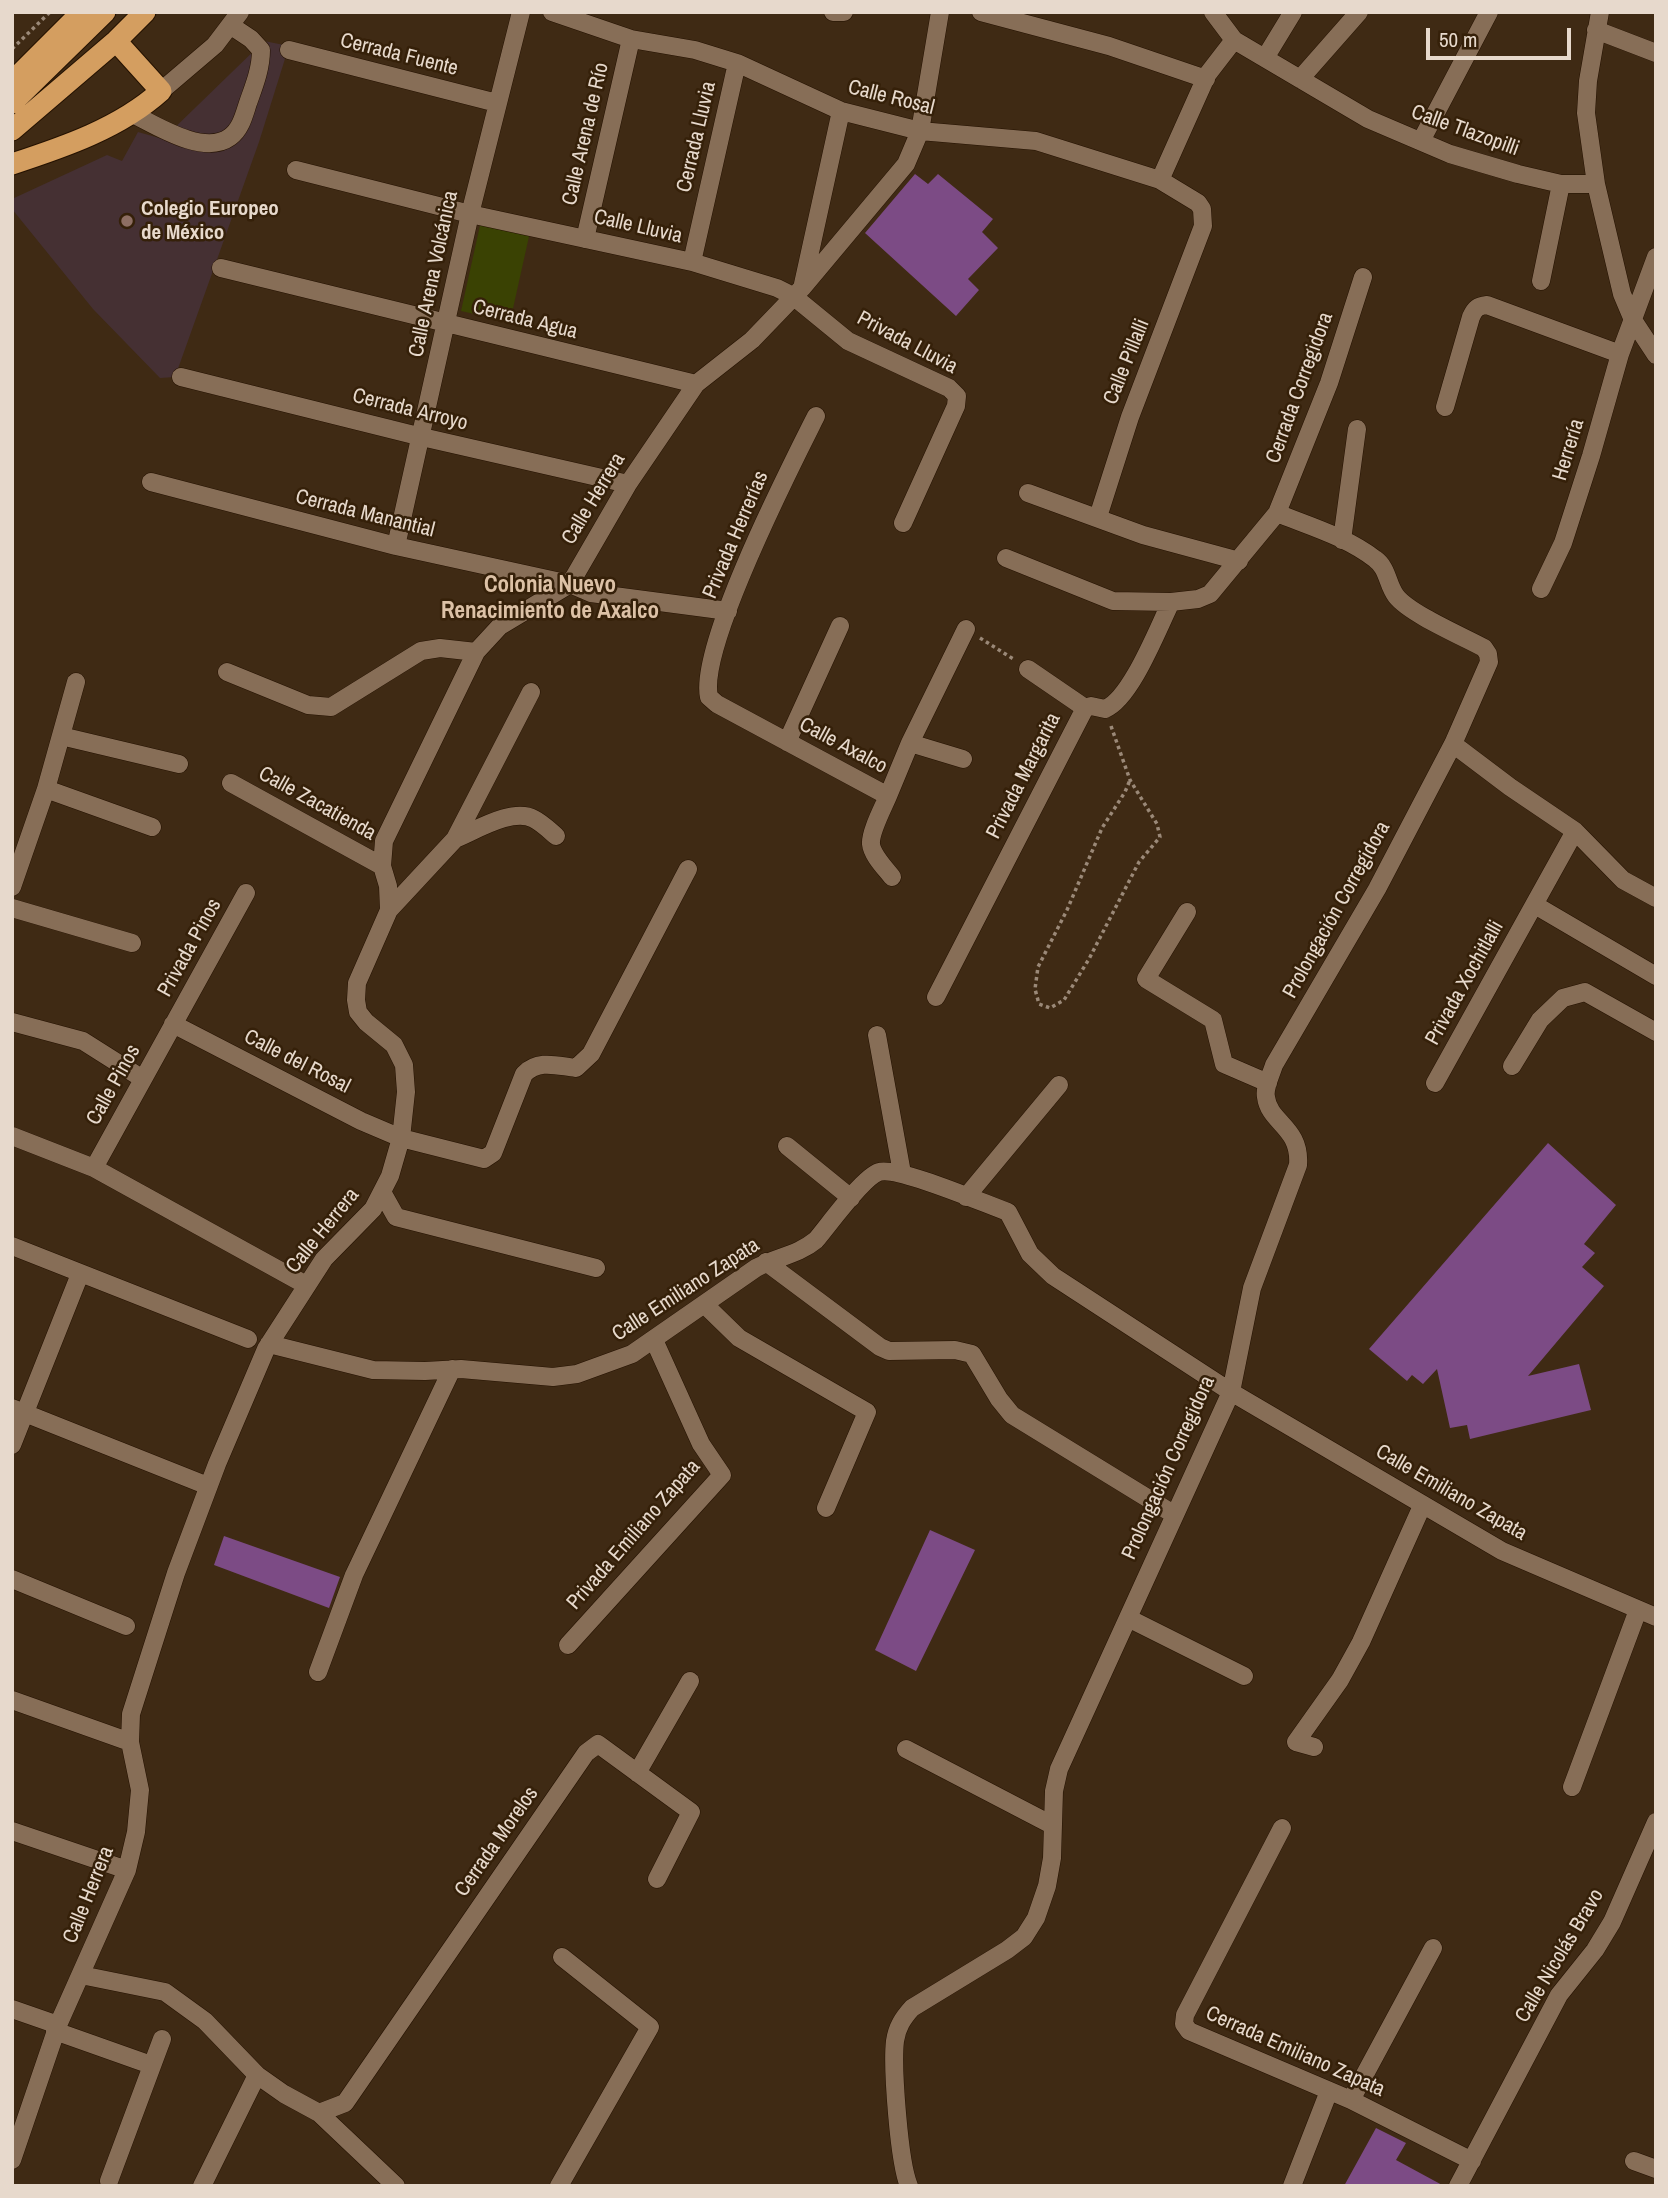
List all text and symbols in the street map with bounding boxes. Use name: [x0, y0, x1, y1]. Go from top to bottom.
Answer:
scale bar: [1430, 14, 1575, 58]
text: 50 m: [1439, 25, 1477, 54]
street label: Cerrada Fuente: [337, 28, 461, 82]
street label: Calle Arena de Río: [557, 60, 615, 208]
street label: Calle Rosal: [845, 75, 937, 121]
street label: Cerrada Lluvia: [672, 79, 722, 195]
street label: Calle Tlazopilli: [1408, 100, 1522, 162]
street label: Calle Arena Volcánica: [404, 189, 464, 359]
place label: Colegio Europeo de México: [141, 196, 279, 246]
street label: Calle Lluvia: [591, 205, 685, 249]
marker: Colegio Europeo de México: [119, 213, 135, 229]
street label: Cerrada Agua: [470, 295, 580, 345]
street label: Privada Lluvia: [852, 306, 962, 380]
street label: Cerrada Corregidora: [1261, 309, 1339, 467]
street label: Calle Pillalli: [1098, 316, 1156, 408]
street label: Cerrada Arroyo: [350, 384, 470, 436]
street label: Herrería: [1548, 416, 1590, 484]
street label: Calle Herrera: [557, 449, 631, 549]
street label: Privada Herrerías: [698, 468, 774, 602]
street label: Cerrada Manantial: [293, 485, 437, 543]
district label: Colonia Nuevo Renacimiento de Axalco: [441, 572, 659, 626]
street label: Privada Margarita: [981, 709, 1067, 843]
street label: Calle Axalco: [795, 712, 891, 780]
street label: Calle Zacatienda: [254, 761, 380, 847]
street label: Prolongación Corregidora: [1278, 817, 1396, 1003]
street label: Privada Pinos: [153, 895, 227, 1001]
street label: Privada Xochitlalli: [1420, 916, 1510, 1050]
street label: Calle del Rosal: [240, 1024, 354, 1100]
street label: Calle Pinos: [82, 1040, 146, 1130]
street label: Calle Herrera: [281, 1183, 365, 1279]
street label: Calle Emiliano Zapata: [608, 1233, 764, 1347]
street label: Prolongación Corregidora: [1117, 1372, 1221, 1564]
street label: Calle Emiliano Zapata: [1371, 1439, 1531, 1547]
street label: Privada Emiliano Zapata: [562, 1455, 706, 1615]
street label: Cerrada Morelos: [450, 1782, 544, 1902]
street label: Calle Herrera: [58, 1843, 120, 1947]
street label: Calle Nicolás Bravo: [1510, 1885, 1610, 2027]
street label: Cerrada Emiliano Zapata: [1202, 2001, 1388, 2103]

